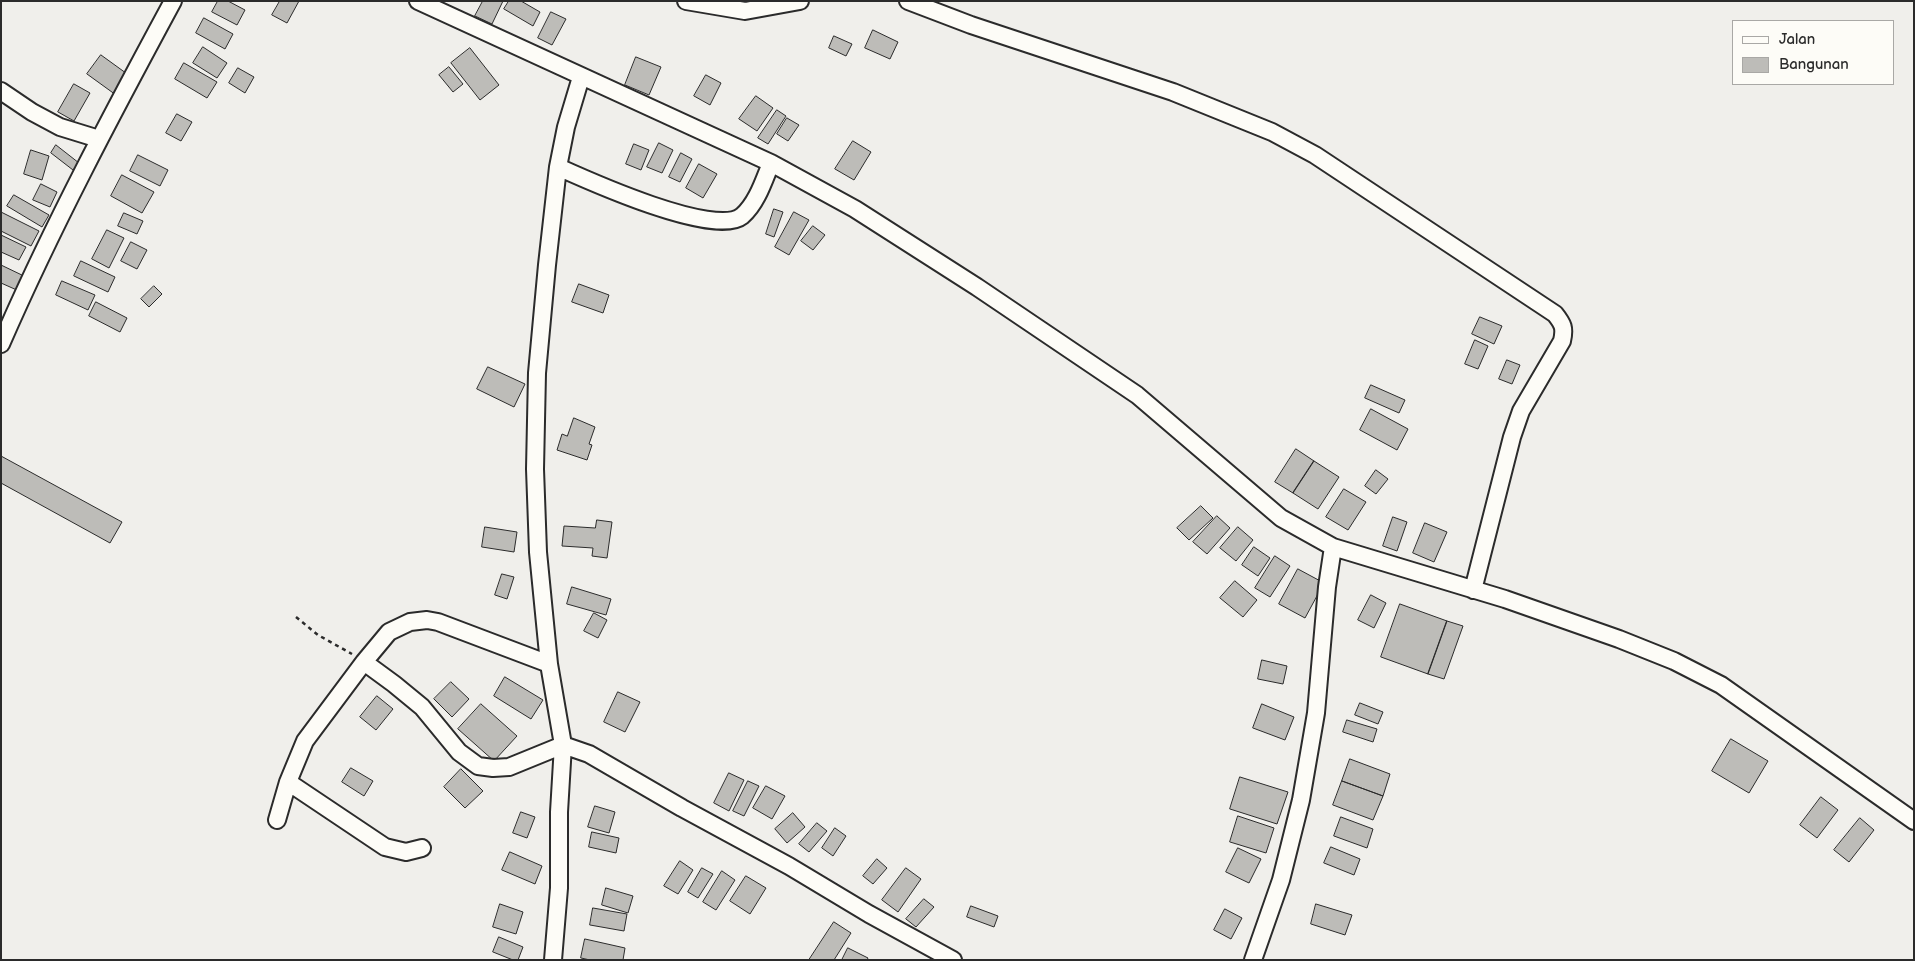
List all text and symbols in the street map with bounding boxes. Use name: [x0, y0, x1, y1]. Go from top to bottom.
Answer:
legend: [1732, 20, 1895, 85]
text: Jalan: [1779, 30, 1815, 49]
text: Bangunan: [1779, 55, 1849, 74]

